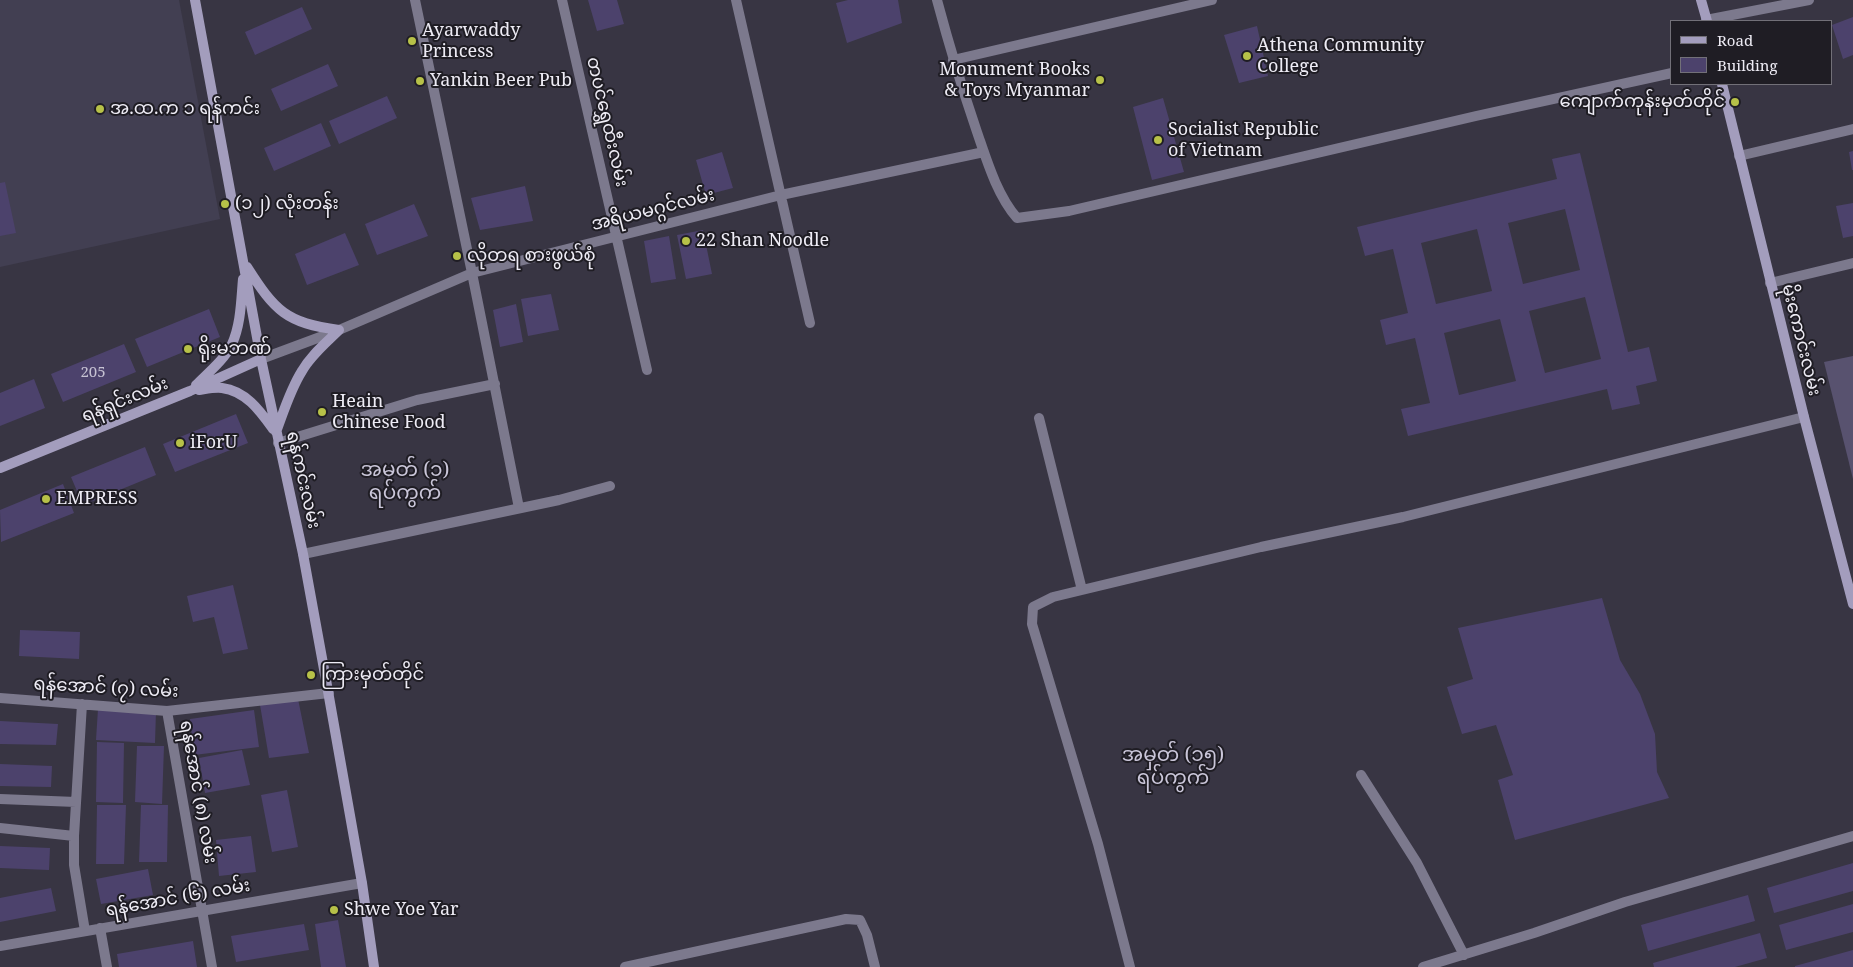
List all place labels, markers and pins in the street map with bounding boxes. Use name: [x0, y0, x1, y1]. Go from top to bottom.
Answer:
place label: Ayarwaddy Princess: [422, 20, 520, 62]
marker: Ayarwaddy Princess: [406, 35, 418, 47]
place label: Athena Community College: [1257, 35, 1424, 78]
marker: Athena Community College: [1241, 50, 1253, 62]
place label: Monument Books & Toys Myanmar: [939, 59, 1090, 102]
place label: Yankin Beer Pub: [430, 70, 572, 92]
marker: Monument Books & Toys Myanmar: [1094, 74, 1106, 86]
marker: Yankin Beer Pub: [414, 75, 426, 87]
place label: ကျောက်ကုန်းမှတ်တိုင်: [1560, 91, 1725, 113]
marker: ကျောက်ကုန်းမှတ်တိုင်: [1729, 96, 1741, 108]
place label: အ.ထ.က ၁ ရန်ကင်း: [110, 98, 260, 120]
marker: အ.ထ.က ၁ ရန်ကင်း: [94, 103, 106, 115]
place label: Socialist Republic of Vietnam: [1168, 119, 1319, 162]
marker: Socialist Republic of Vietnam: [1152, 134, 1164, 146]
place label: (၁၂) လုံးတန်း: [235, 193, 339, 215]
marker: (၁၂) လုံးတန်း: [219, 198, 231, 210]
place label: 22 Shan Noodle: [696, 230, 829, 252]
marker: 22 Shan Noodle: [680, 235, 692, 247]
place label: လိုတရ စားဖွယ်စုံ: [467, 245, 596, 267]
marker: လိုတရ စားဖွယ်စုံ: [451, 250, 463, 262]
place label: ရိုးမဘဏ်: [198, 338, 271, 360]
marker: ရိုးမဘဏ်: [182, 343, 194, 355]
place label: Heain Chinese Food: [332, 391, 446, 434]
marker: Heain Chinese Food: [316, 406, 328, 418]
place label: iForU: [190, 432, 237, 454]
marker: iForU: [174, 437, 186, 449]
place label: EMPRESS: [56, 488, 138, 510]
marker: EMPRESS: [40, 493, 52, 505]
place label: ကြားမှတ်တိုင်: [321, 664, 424, 686]
marker: ကြားမှတ်တိုင်: [305, 669, 317, 681]
place label: Shwe Yoe Yar: [344, 899, 459, 921]
marker: Shwe Yoe Yar: [328, 904, 340, 916]

